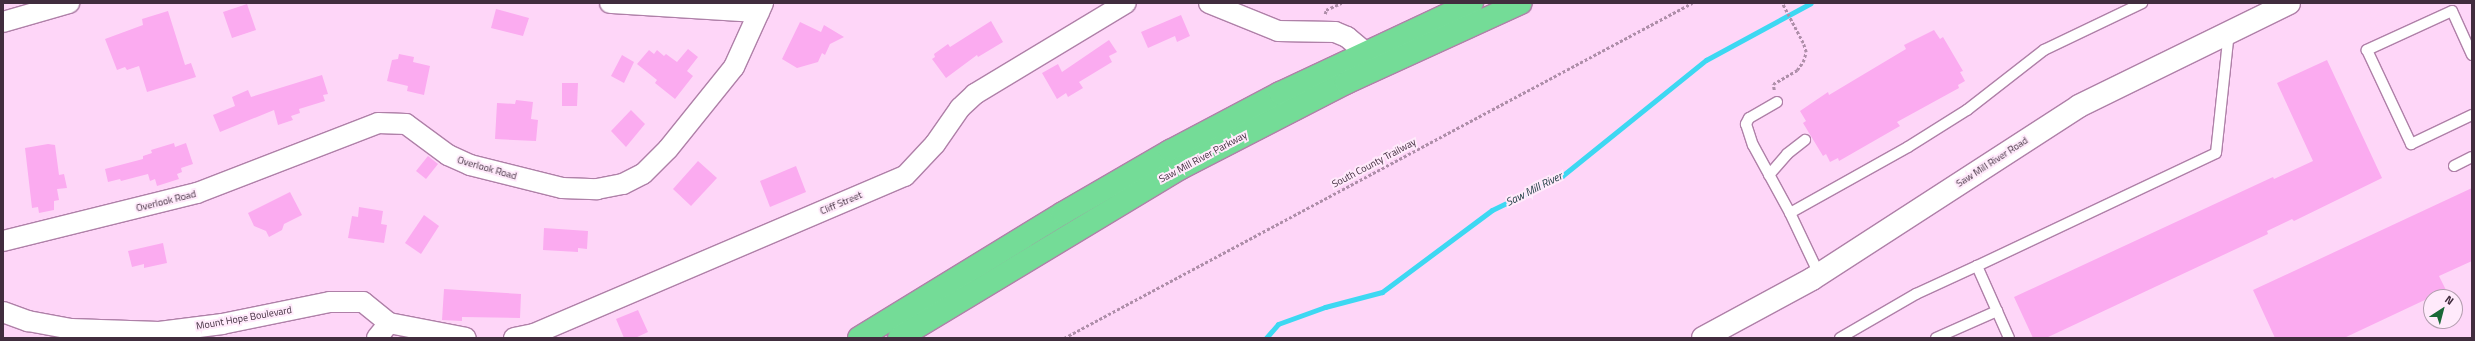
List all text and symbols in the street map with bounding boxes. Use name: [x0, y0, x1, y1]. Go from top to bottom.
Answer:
street label: Saw Mill River Parkway: [1157, 129, 1249, 185]
street label: Saw Mill River Road: [1954, 134, 2030, 190]
street label: South County Trailway: [1330, 136, 1418, 190]
street label: Overlook Road: [456, 154, 518, 182]
water label: Saw Mill River: [1504, 169, 1564, 209]
street label: Overlook Road: [135, 188, 197, 214]
street label: Cliff Street: [818, 189, 864, 217]
north arrow: [2423, 289, 2463, 329]
text: N: [2442, 291, 2457, 309]
street label: Mount Hope Boulevard: [195, 304, 293, 332]

